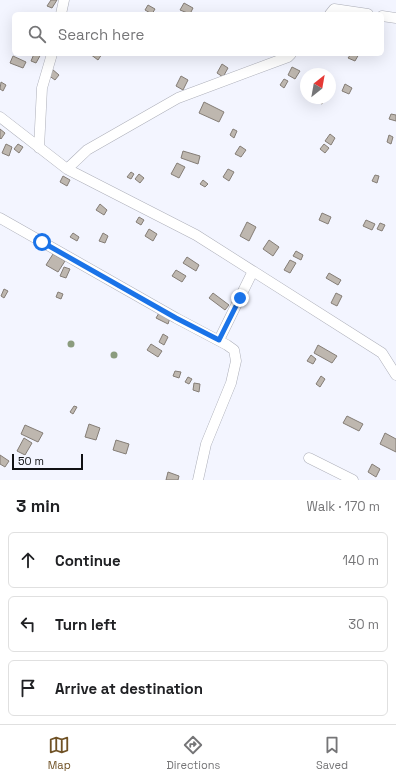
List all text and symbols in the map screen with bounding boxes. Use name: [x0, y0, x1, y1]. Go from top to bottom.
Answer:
search box: [12, 12, 384, 56]
icon: search: [26, 23, 48, 45]
text: Search here: [58, 25, 144, 44]
north arrow: [300, 68, 336, 104]
route start: [33, 233, 51, 251]
route end: [231, 289, 249, 307]
scale bar: [12, 452, 83, 471]
text: 50 m: [18, 454, 44, 468]
text: 3 min: [16, 495, 60, 517]
text: Walk · 170 m: [306, 498, 380, 515]
icon: ahead: [17, 549, 39, 571]
text: Continue: [55, 551, 121, 570]
text: 140 m: [343, 552, 379, 569]
icon: left: [17, 613, 39, 635]
text: Turn left: [55, 615, 117, 634]
text: 30 m: [348, 616, 379, 633]
icon: arrive: [17, 677, 39, 699]
text: Arrive at destination: [55, 679, 203, 698]
tab: Map: [48, 734, 71, 772]
tab: Directions: [166, 734, 220, 772]
tab: Saved: [316, 734, 348, 772]

